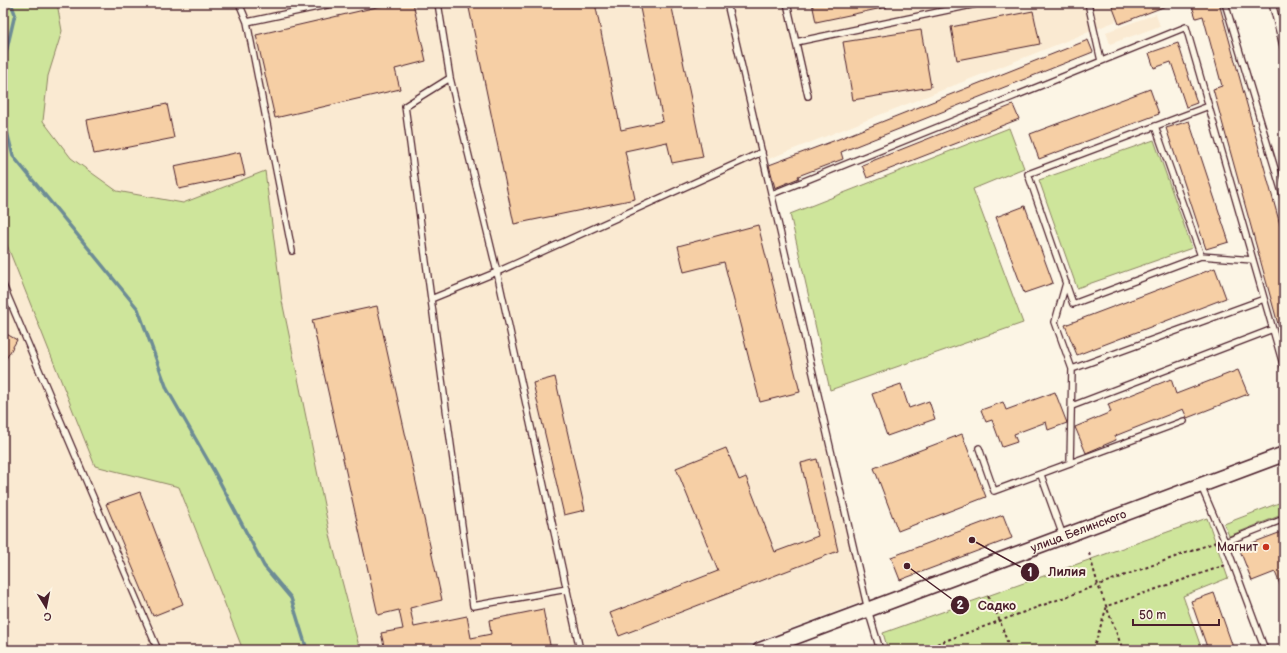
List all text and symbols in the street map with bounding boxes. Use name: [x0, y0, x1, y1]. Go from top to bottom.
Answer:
street label: улица Белинского: [1029, 506, 1128, 556]
place label: Магнит: [1217, 540, 1258, 555]
marker: Магнит: [1261, 542, 1271, 552]
callout: Лилия: [1020, 559, 1094, 584]
text: Лилия: [1047, 564, 1086, 580]
text: 1: [1027, 565, 1033, 580]
north arrow: [26, 587, 66, 627]
callout: Садко: [950, 593, 1024, 618]
text: 2: [956, 598, 964, 613]
text: Садко: [978, 598, 1016, 614]
scale bar: [1133, 601, 1219, 627]
text: 50 m: [1139, 608, 1166, 623]
text: С: [42, 609, 53, 623]

